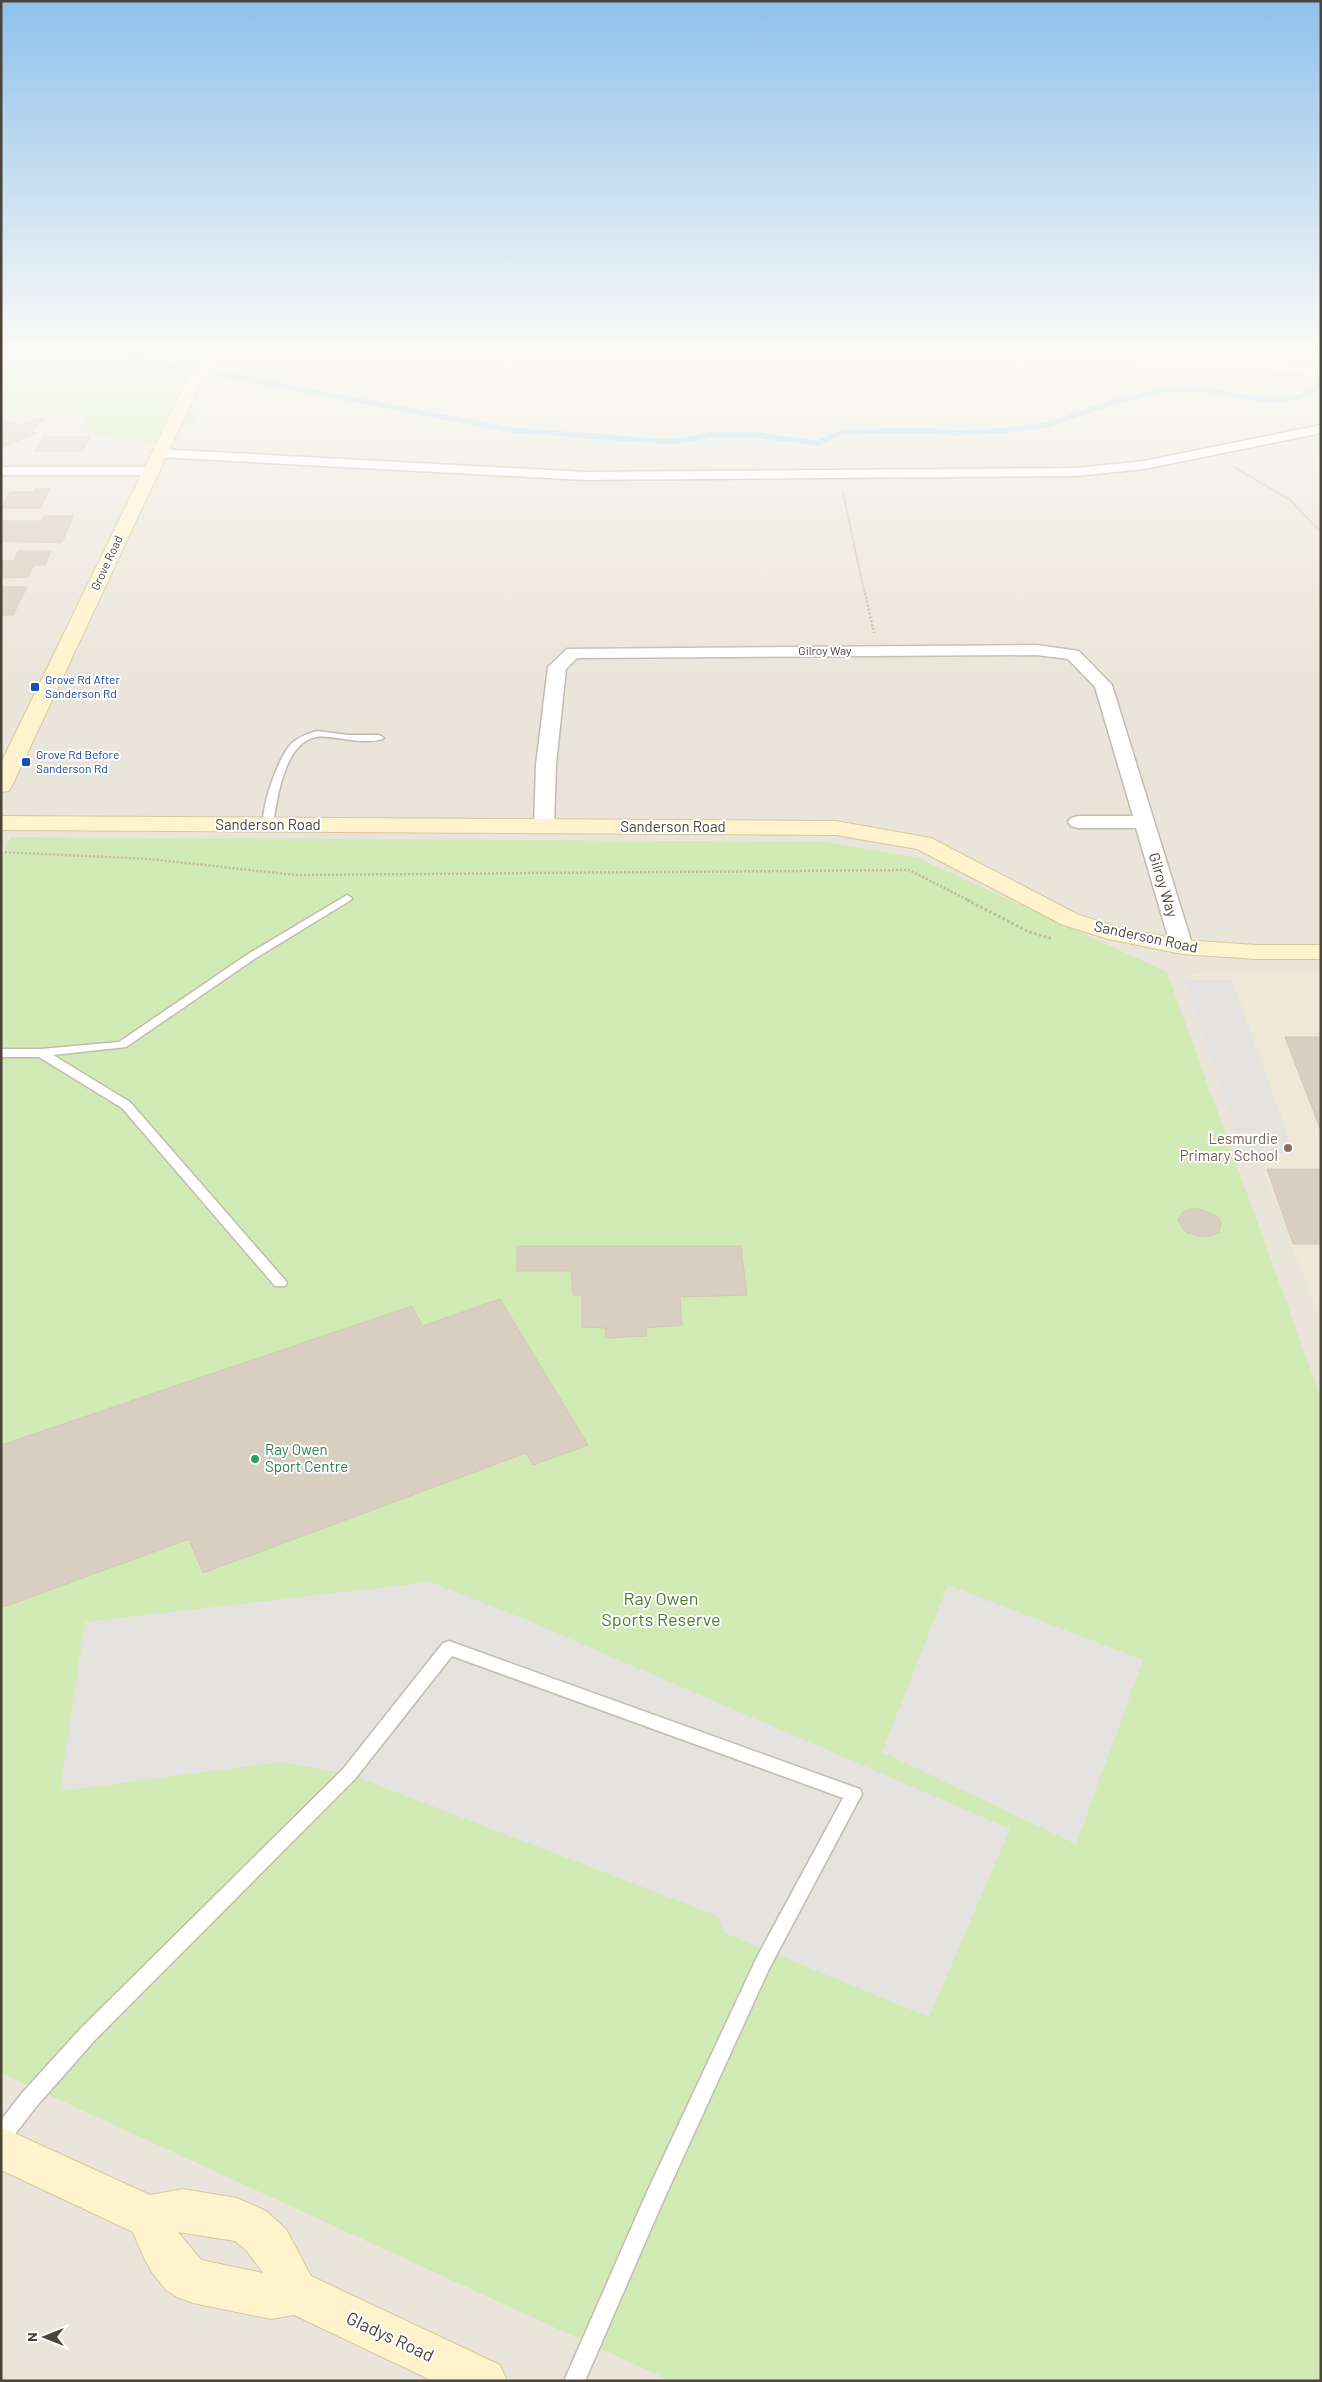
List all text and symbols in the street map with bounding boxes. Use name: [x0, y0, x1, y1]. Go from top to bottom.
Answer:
street label: Grove Road: [87, 533, 125, 592]
street label: Gilroy Way: [798, 643, 852, 657]
place label: Grove Rd After Sanderson Rd: [45, 672, 121, 700]
marker: Grove Rd After Sanderson Rd: [29, 681, 41, 693]
place label: Grove Rd Before Sanderson Rd: [36, 747, 119, 775]
marker: Grove Rd Before Sanderson Rd: [20, 756, 32, 768]
street label: Sanderson Road: [215, 815, 321, 833]
street label: Sanderson Road: [620, 817, 726, 835]
street label: Gilroy Way: [1146, 850, 1182, 919]
street label: Sanderson Road: [1093, 916, 1200, 956]
place label: Lesmurdie Primary School: [1180, 1129, 1278, 1164]
marker: Lesmurdie Primary School: [1282, 1142, 1294, 1154]
place label: Ray Owen Sport Centre: [265, 1440, 348, 1475]
marker: Ray Owen Sport Centre: [249, 1453, 261, 1465]
park label: Ray Owen Sports Reserve: [601, 1587, 721, 1630]
street label: Gladys Road: [343, 2306, 438, 2366]
north arrow: [20, 2312, 70, 2362]
text: N: [23, 2332, 40, 2342]

